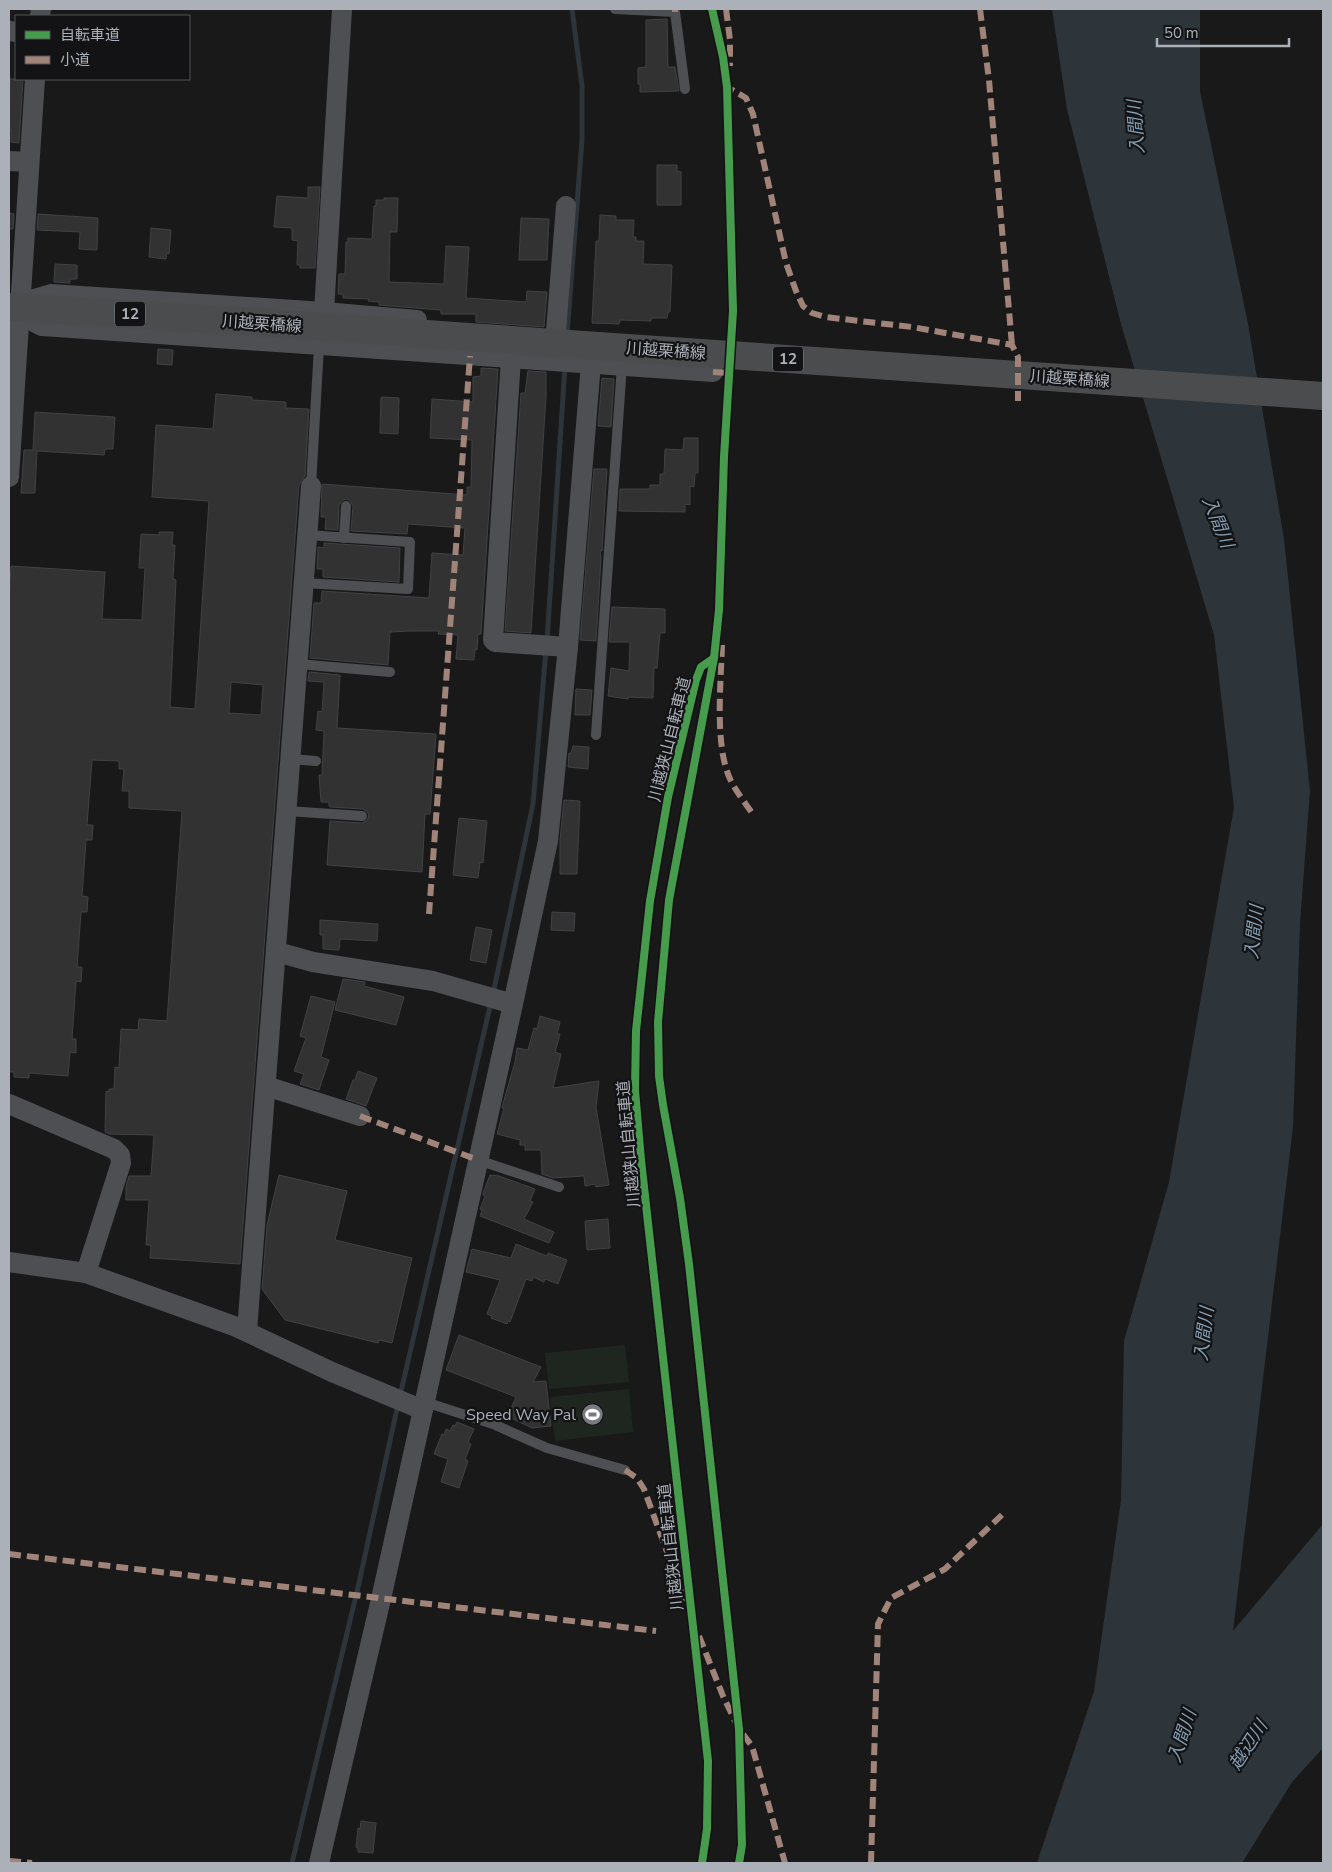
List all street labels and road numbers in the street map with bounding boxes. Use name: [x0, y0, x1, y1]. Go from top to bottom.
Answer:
road number: 12: [115, 302, 145, 326]
street label: 川越栗橋線: [221, 310, 303, 338]
street label: 川越栗橋線: [625, 337, 707, 365]
road number: 12: [773, 346, 803, 372]
street label: 川越栗橋線: [1029, 365, 1111, 393]
street label: 川越狭山自転車道: [644, 674, 696, 804]
street label: 川越狭山自転車道: [612, 1079, 646, 1209]
street label: 川越狭山自転車道: [653, 1482, 689, 1612]

